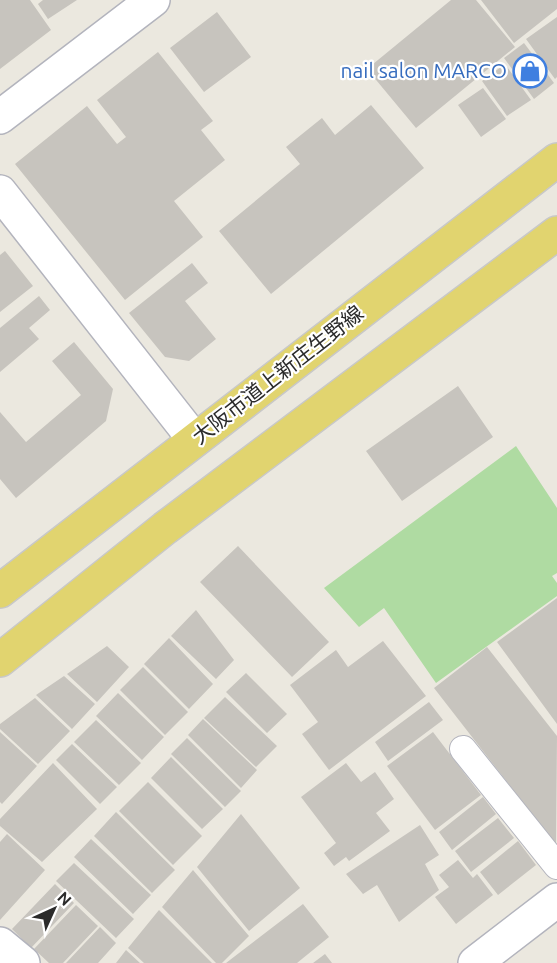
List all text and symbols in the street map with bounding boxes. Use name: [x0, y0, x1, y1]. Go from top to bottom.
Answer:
shop icon: nail salon MARCO: [512, 53, 548, 89]
place label: nail salon MARCO: [341, 58, 507, 82]
street label: 大阪市道上新庄生野線: [187, 300, 368, 448]
north arrow: [24, 879, 84, 939]
text: N: [54, 888, 75, 909]

